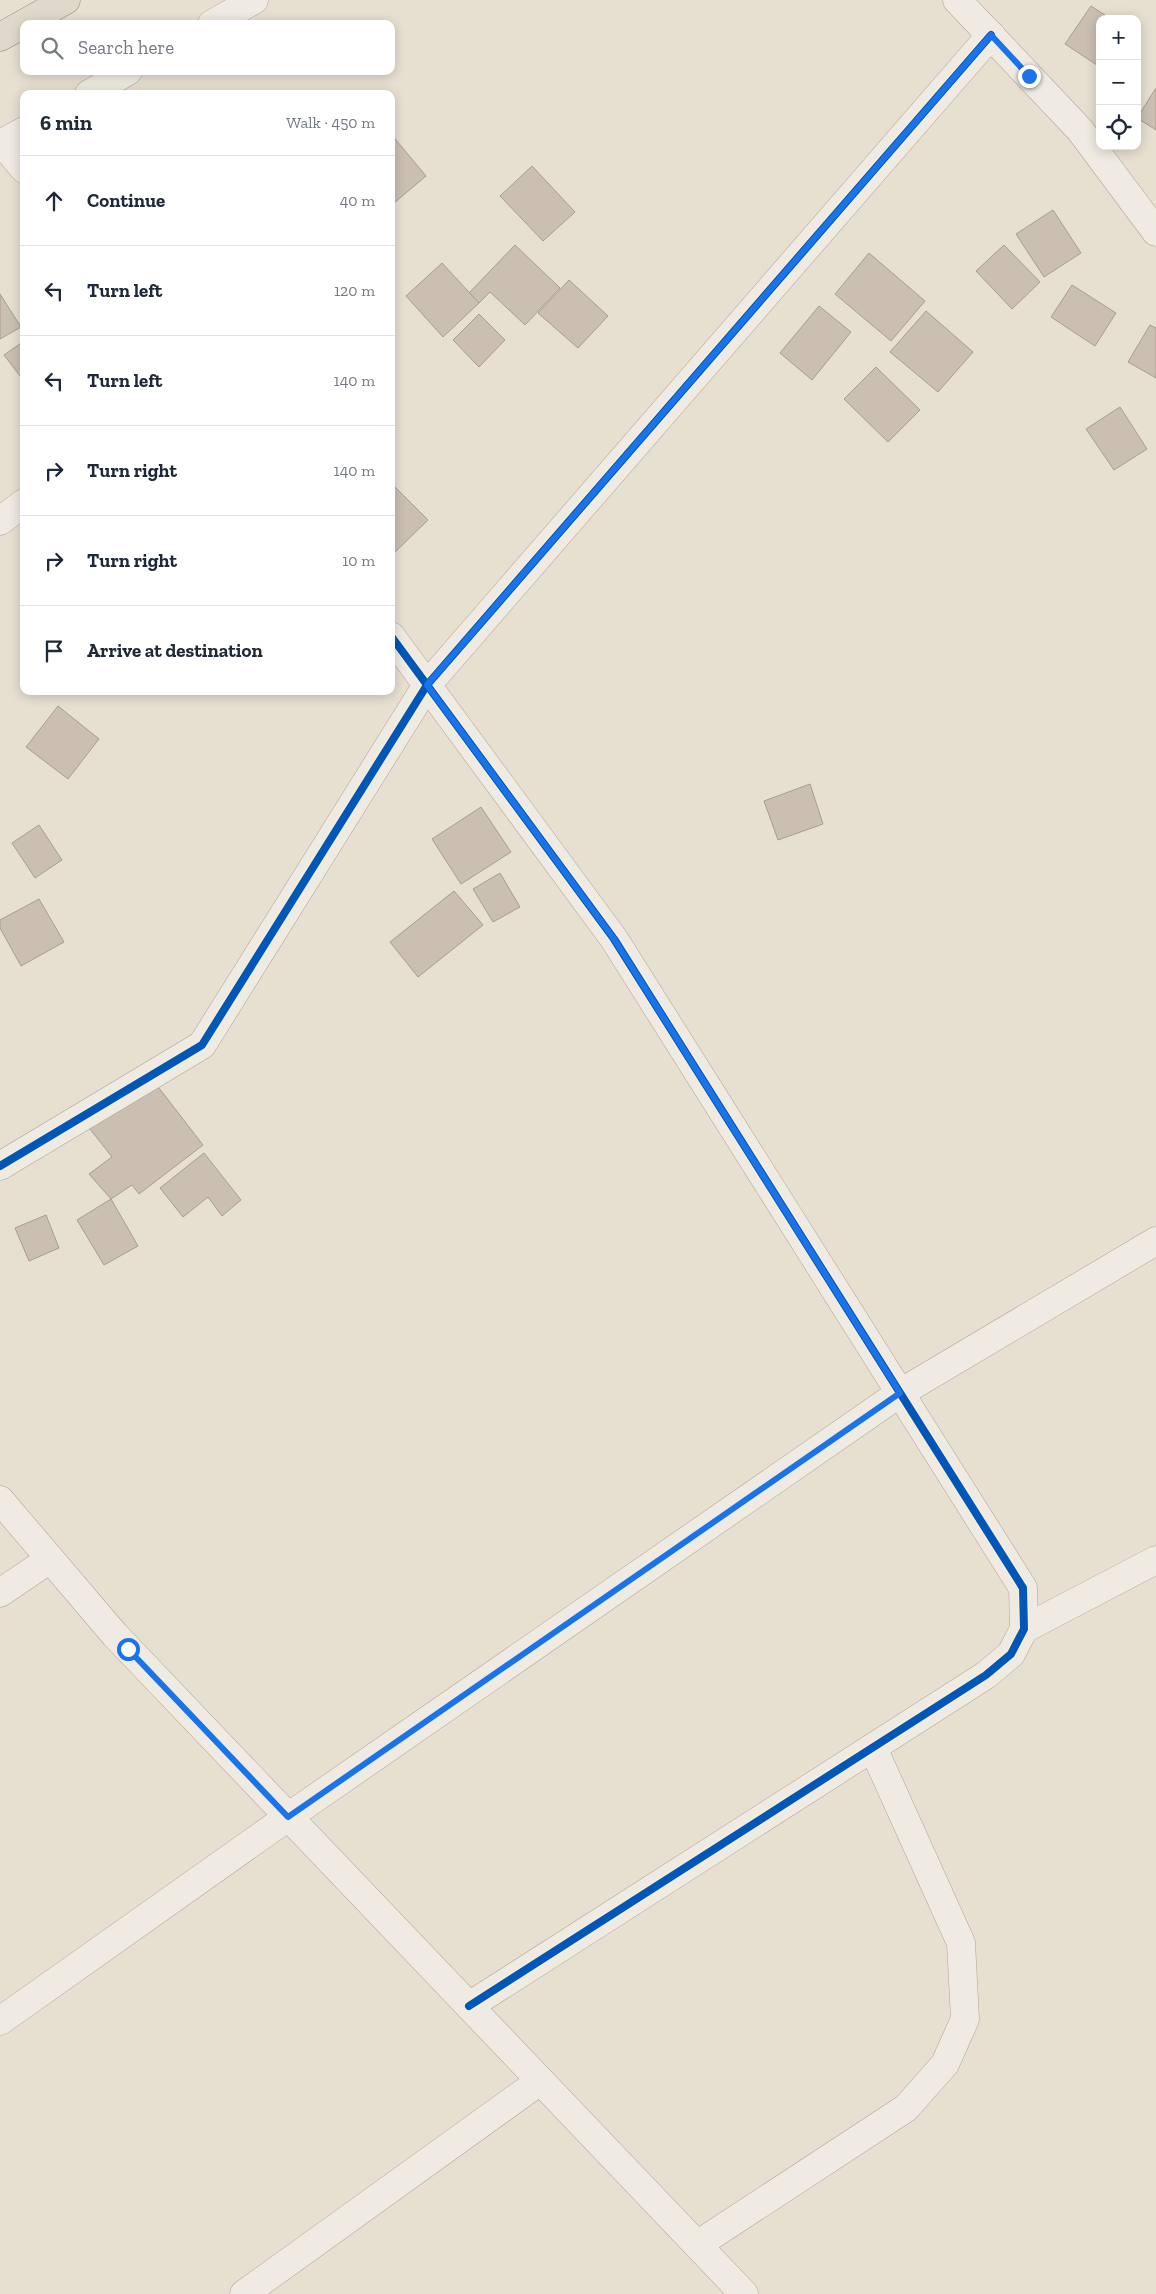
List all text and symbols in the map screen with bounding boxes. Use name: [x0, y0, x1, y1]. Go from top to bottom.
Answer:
map controls: [1096, 15, 1141, 150]
button: +: [1096, 15, 1141, 60]
search box: [20, 20, 395, 75]
icon: search: [38, 34, 66, 62]
text: Search here: [78, 36, 174, 59]
button: −: [1096, 60, 1141, 105]
route end: [1018, 65, 1041, 88]
button: locate: [1096, 105, 1141, 150]
text: 6 min: [40, 110, 92, 135]
text: Walk · 450 m: [286, 113, 375, 132]
icon: ahead: [40, 187, 68, 215]
text: Continue: [87, 189, 165, 212]
text: 40 m: [340, 191, 375, 210]
icon: left: [40, 277, 68, 305]
text: Turn left: [87, 279, 162, 302]
text: 120 m: [334, 281, 375, 300]
icon: left: [40, 367, 68, 395]
text: Turn left: [87, 369, 162, 392]
text: 140 m: [334, 371, 375, 390]
icon: right: [40, 457, 68, 485]
text: Turn right: [87, 459, 177, 482]
text: 140 m: [334, 461, 375, 480]
icon: right: [40, 547, 68, 575]
text: Turn right: [87, 549, 177, 572]
text: 10 m: [342, 551, 375, 570]
icon: arrive: [40, 637, 68, 665]
text: Arrive at destination: [87, 639, 263, 662]
route start: [117, 1638, 140, 1661]

